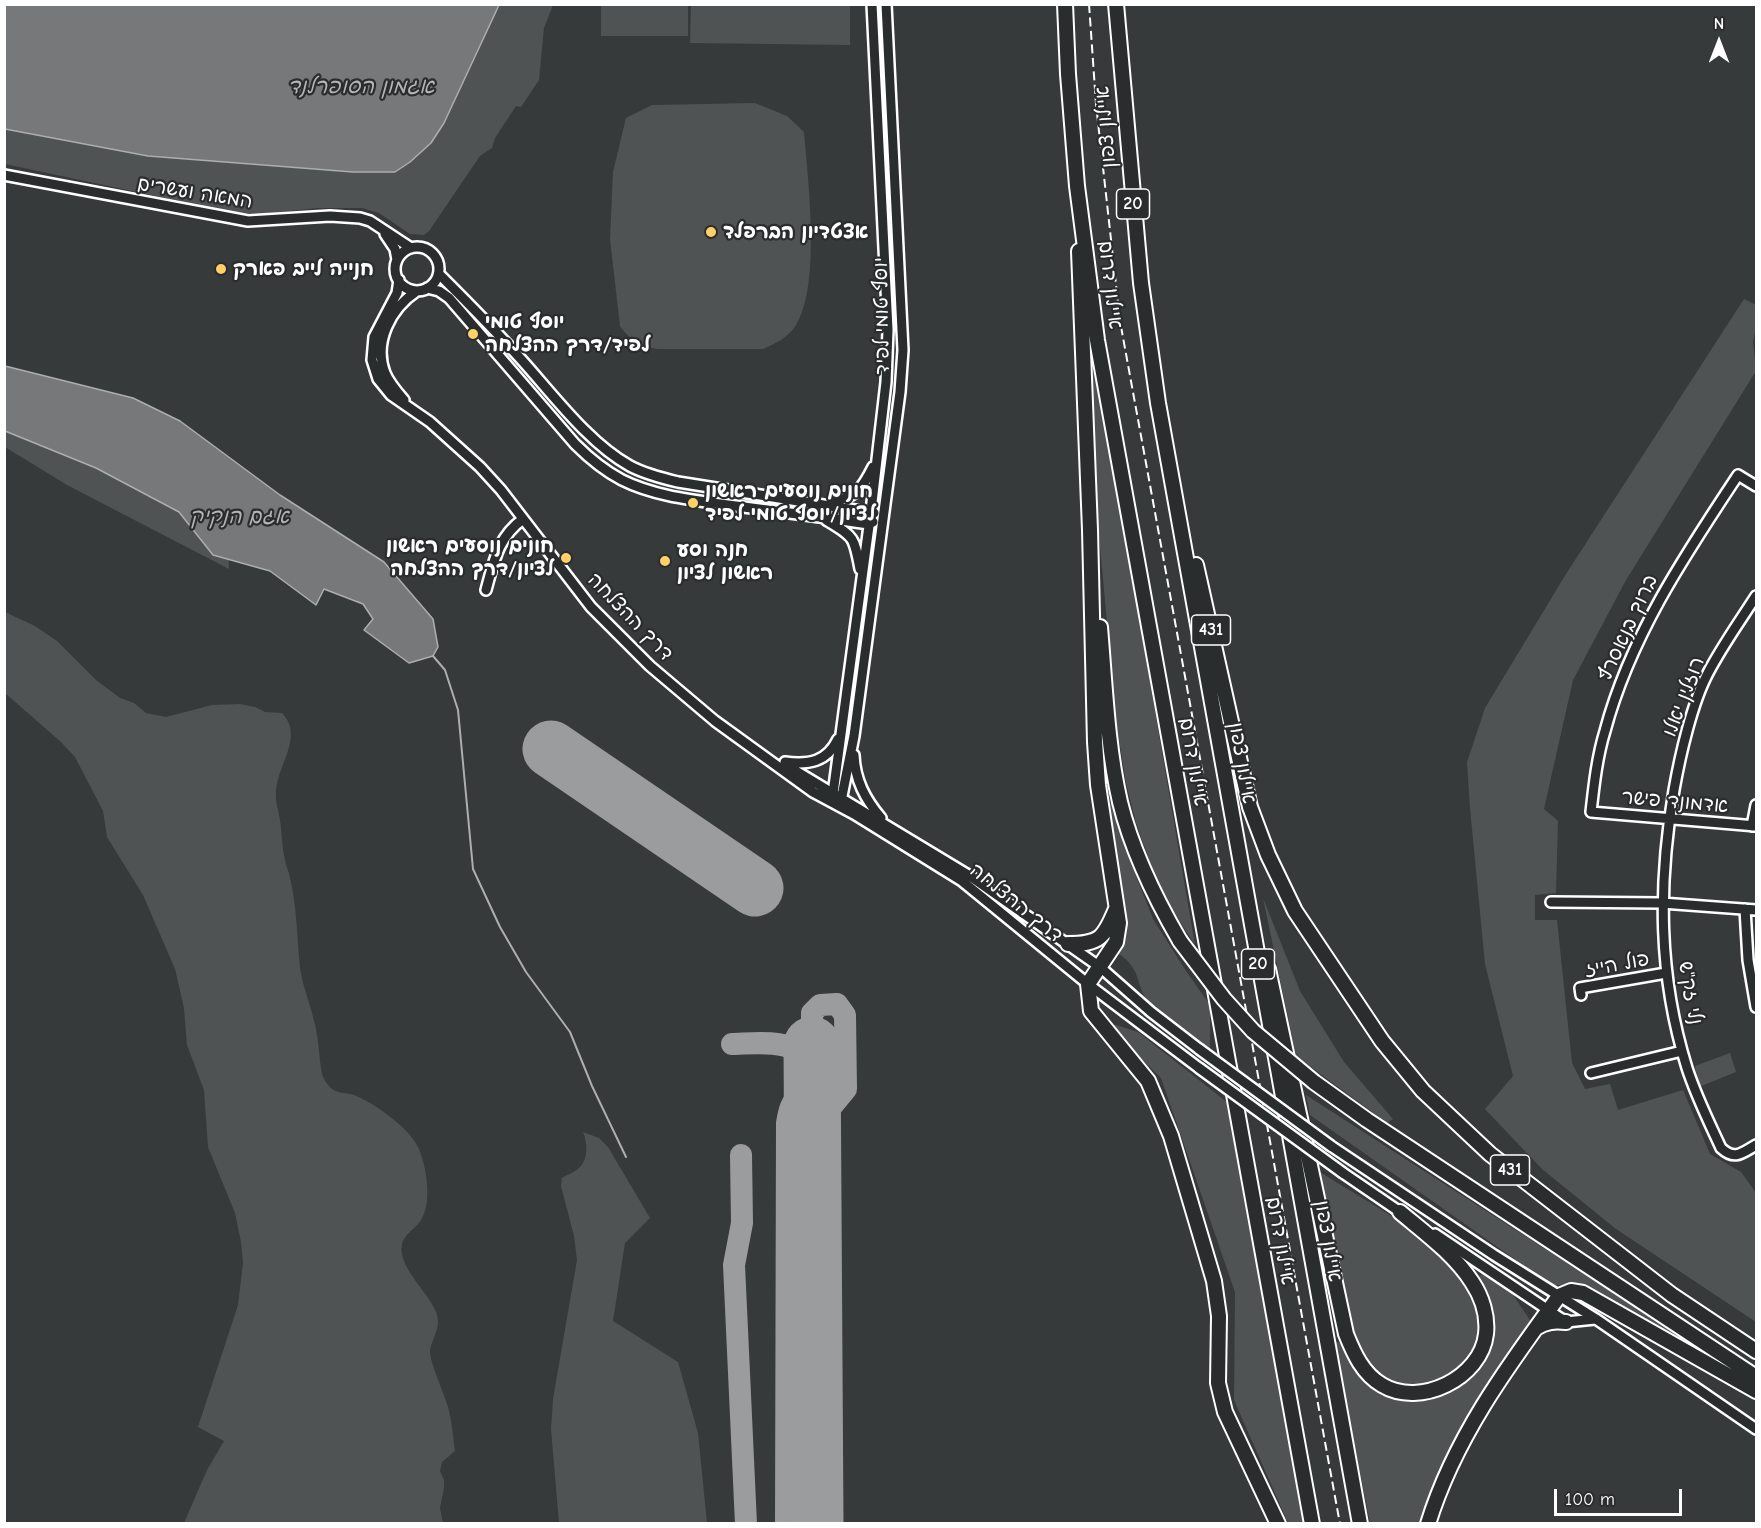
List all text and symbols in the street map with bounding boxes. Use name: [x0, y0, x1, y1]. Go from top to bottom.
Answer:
north arrow: [1689, 12, 1749, 72]
text: N: [1714, 15, 1724, 33]
water label: אגמון הסופרלנד: [288, 74, 434, 100]
street label: איילון צפון: [1090, 85, 1122, 169]
street label: המאה ועשרים: [136, 172, 254, 214]
road number: 20: [1116, 189, 1150, 219]
place label: אצטדיון הברפלד: [723, 220, 868, 244]
marker: אצטדיון הברפלד: [704, 225, 718, 239]
street label: איילון דרום: [1093, 239, 1127, 331]
place label: חנייה לייב פארק: [233, 257, 374, 281]
street label: יוסף טומי לפיד: [869, 257, 895, 375]
marker: חנייה לייב פארק: [214, 262, 228, 276]
place label: יוסף טומי לפיד/דרך ההצלחה: [485, 310, 650, 357]
marker: יוסף טומי לפיד/דרך ההצלחה: [466, 327, 480, 341]
place label: חונים נוסעים ראשון לציון/יוסף טומי לפיד: [705, 479, 876, 526]
marker: חונים נוסעים ראשון לציון/יוסף טומי לפיד: [686, 496, 700, 510]
water label: אגם הנקיק: [189, 504, 289, 530]
place label: חונים נוסעים ראשון לציון/דרך ההצלחה: [386, 534, 554, 581]
place label: חנה וסע ראשון לציון: [677, 538, 773, 585]
marker: חונים נוסעים ראשון לציון/דרך ההצלחה: [559, 551, 573, 565]
marker: חנה וסע ראשון לציון: [658, 554, 672, 568]
street label: דרך ההצלחה: [582, 568, 678, 666]
street label: ברוך בנאסרף: [1593, 571, 1663, 685]
road number: 431: [1192, 615, 1230, 645]
street label: רוזלין יאלו: [1658, 654, 1710, 740]
street label: איילון דרום: [1173, 716, 1213, 808]
street label: איילון צפון: [1223, 720, 1261, 806]
street label: אדמונד פישר: [1621, 785, 1729, 819]
street label: דרך ההצלחה: [965, 858, 1067, 948]
street label: פול הייז: [1583, 947, 1651, 983]
road number: 20: [1242, 949, 1274, 979]
street label: נלי זק"ש: [1673, 959, 1707, 1027]
road number: 431: [1490, 1155, 1530, 1185]
street label: איילון דרום: [1260, 1195, 1300, 1287]
street label: איילון צפון: [1309, 1198, 1347, 1284]
scale bar: [1557, 1477, 1684, 1515]
text: 100 m: [1565, 1489, 1615, 1510]

